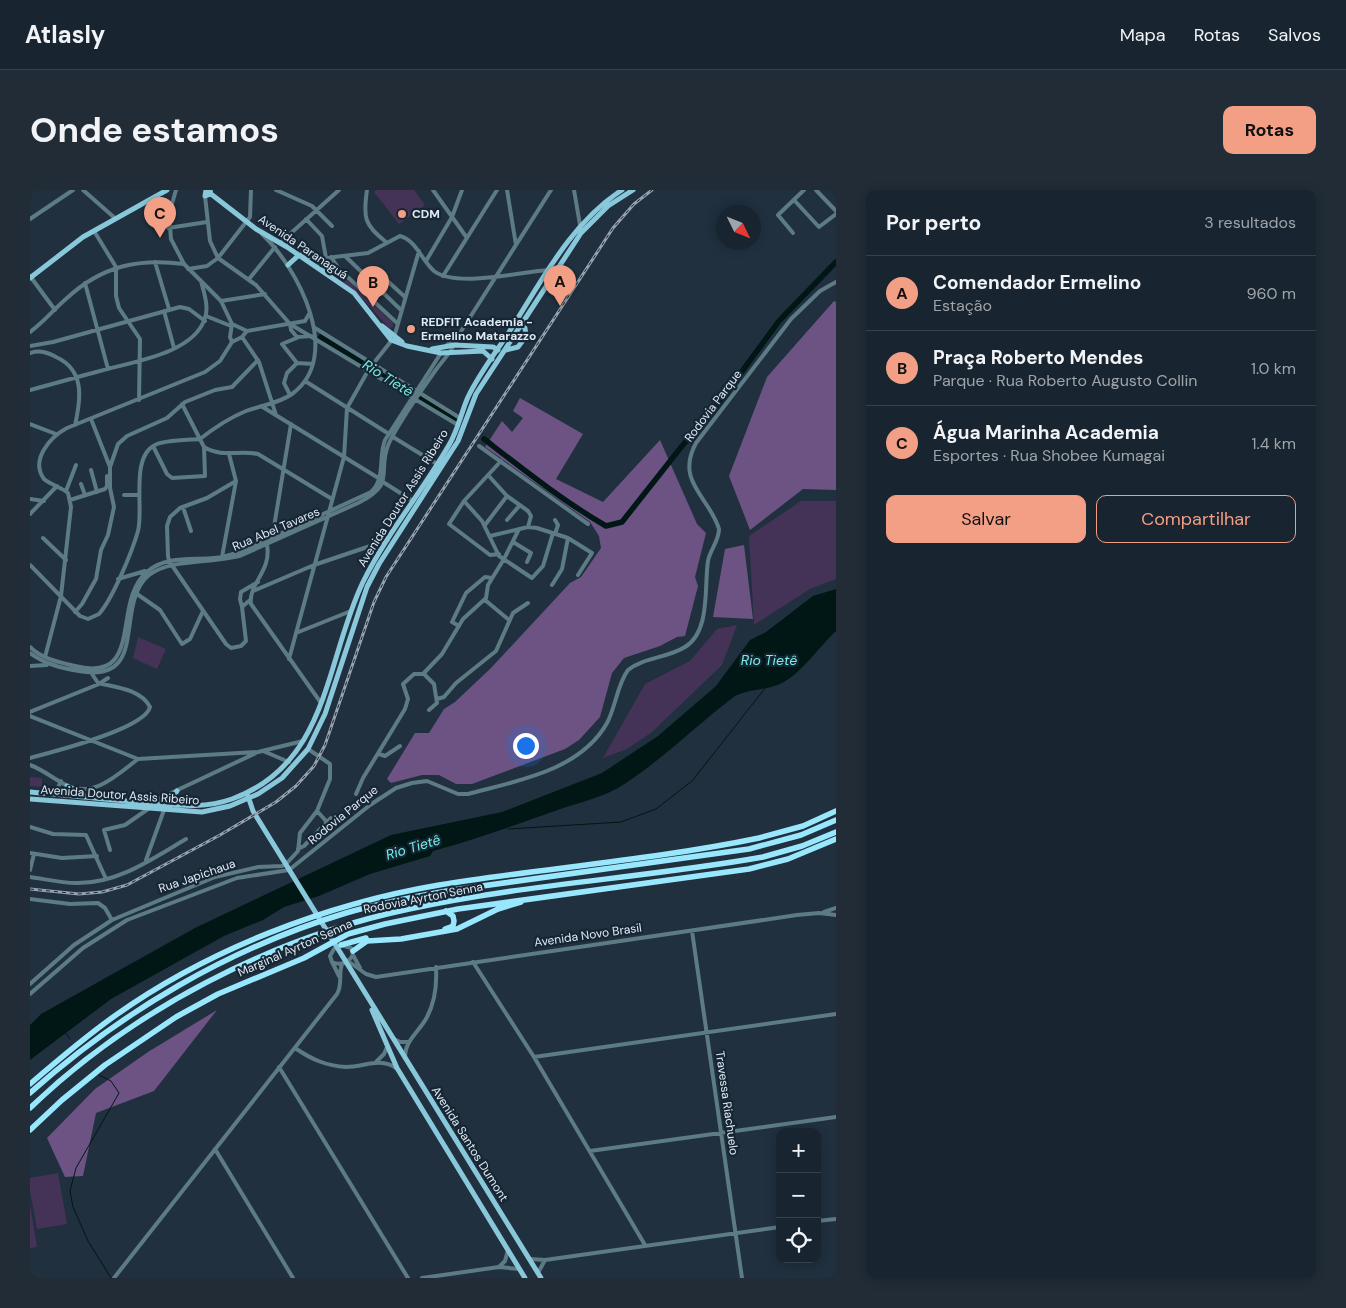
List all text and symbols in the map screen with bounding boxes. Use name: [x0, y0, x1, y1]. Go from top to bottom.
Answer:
text: Atlasly: [25, 19, 105, 50]
text: Mapa: [1120, 23, 1166, 47]
text: Rotas: [1194, 23, 1240, 47]
text: Salvos: [1268, 23, 1321, 47]
button: Rotas: [1223, 106, 1316, 154]
text: Onde estamos: [30, 107, 279, 153]
pin: C: [144, 197, 176, 238]
north arrow: [716, 205, 761, 250]
place label: CDM: [412, 206, 440, 222]
marker: CDM: [396, 208, 408, 220]
text: Por perto: [886, 209, 981, 237]
street label: Avenida Paranaguá: [255, 211, 351, 283]
text: 3 resultados: [1204, 212, 1296, 233]
pin: A: [544, 265, 576, 306]
pin: B: [357, 266, 389, 307]
text: Comendador Ermelino: [933, 270, 1141, 295]
text: A: [896, 283, 908, 304]
text: 960 m: [1246, 283, 1296, 304]
text: Estação: [933, 295, 992, 316]
place label: REDFIT Academia - Ermelino Matarazzo: [421, 314, 536, 344]
marker: REDFIT Academia - Ermelino Matarazzo: [405, 323, 417, 335]
text: Praça Roberto Mendes: [933, 345, 1143, 370]
water label: Rio Tietê: [359, 355, 417, 401]
text: B: [897, 358, 907, 379]
text: 1.0 km: [1251, 358, 1296, 379]
street label: Rodovia Parque: [681, 367, 745, 445]
text: Parque · Rua Roberto Augusto Collin: [933, 370, 1197, 391]
text: Água Marinha Academia: [933, 420, 1159, 445]
street label: Avenida Doutor Assis Ribeiro: [354, 426, 452, 570]
text: C: [896, 433, 908, 454]
text: 1.4 km: [1252, 433, 1296, 454]
text: Esportes · Rua Shobee Kumagai: [933, 445, 1165, 466]
button: Salvar: [886, 495, 1086, 543]
button: Compartilhar: [1096, 495, 1296, 543]
street label: Rua Abel Tavares: [230, 503, 322, 555]
water label: Rio Tietê: [741, 651, 797, 669]
your location: [513, 733, 539, 759]
street label: Avenida Doutor Assis Ribeiro: [40, 781, 200, 809]
street label: Rodovia Parque: [305, 782, 382, 848]
water label: Rio Tietê: [383, 830, 443, 864]
street label: Rua Japichaua: [156, 855, 238, 897]
street label: Rodovia Ayrton Senna: [362, 879, 484, 917]
street label: Marginal Ayrton Senna: [235, 915, 355, 981]
street label: Avenida Novo Brasil: [533, 920, 643, 950]
street label: Travessa Riachuelo: [712, 1050, 742, 1156]
street label: Avenida Santos Dumont: [428, 1083, 512, 1205]
map controls: [776, 1128, 821, 1263]
button: +: [776, 1128, 821, 1173]
button: −: [776, 1173, 821, 1218]
button: locate: [776, 1218, 821, 1263]

